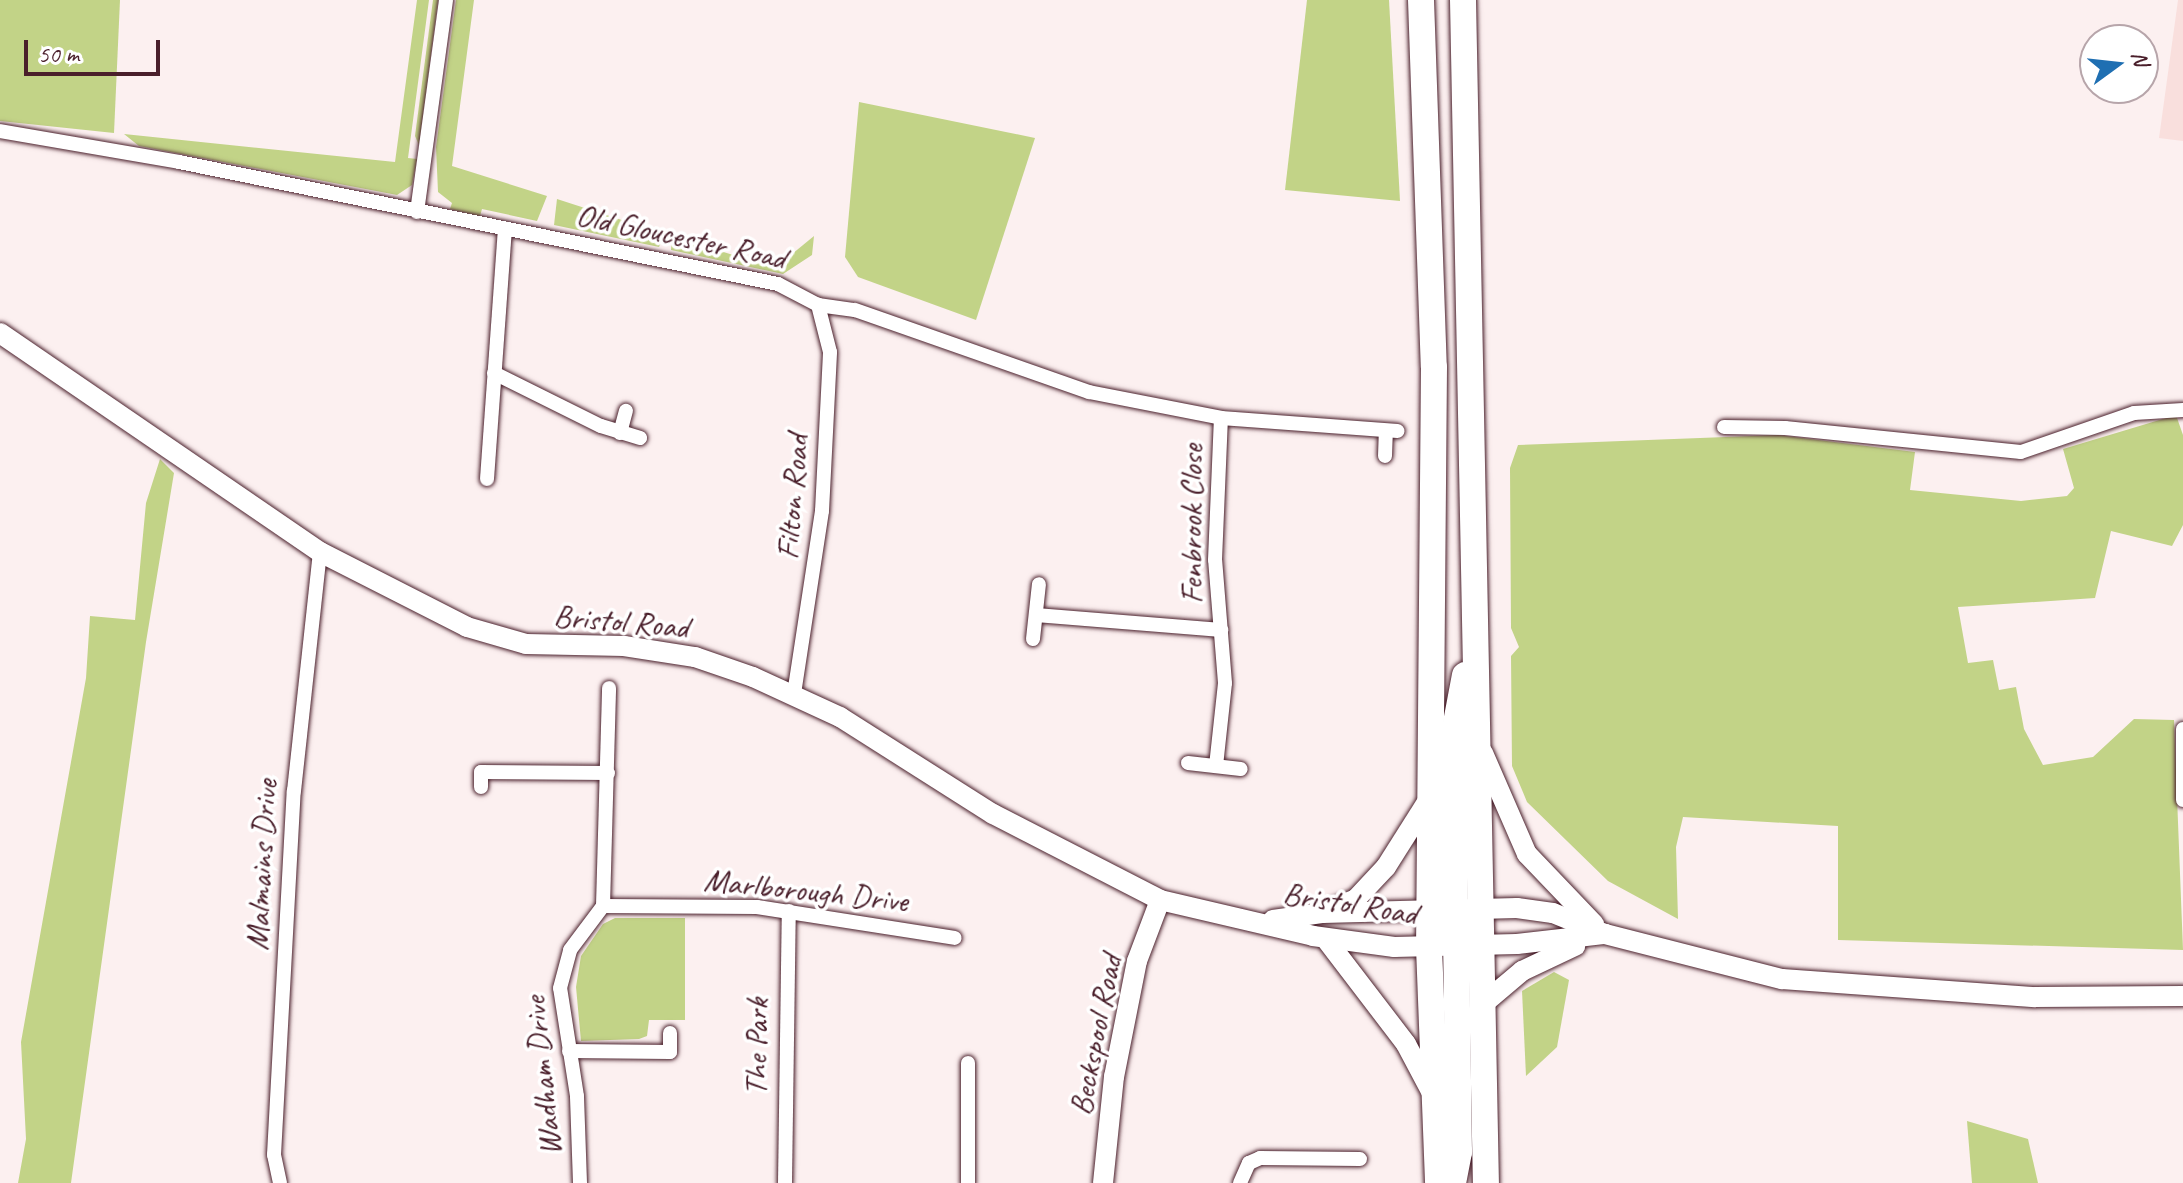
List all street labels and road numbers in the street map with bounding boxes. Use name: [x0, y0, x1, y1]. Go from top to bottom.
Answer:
street label: Old Gloucester Road: [573, 196, 789, 278]
street label: Filton Road: [768, 434, 818, 560]
street label: Fenbrook Close: [1173, 444, 1211, 604]
street label: Bristol Road: [553, 597, 689, 647]
street label: Malmains Drive: [238, 778, 286, 952]
street label: Marlborough Drive: [702, 861, 910, 921]
street label: Bristol Road: [1281, 875, 1419, 933]
street label: Beckspool Road: [1062, 952, 1130, 1118]
street label: Wadham Drive: [516, 994, 570, 1158]
street label: The Park: [737, 997, 777, 1097]

